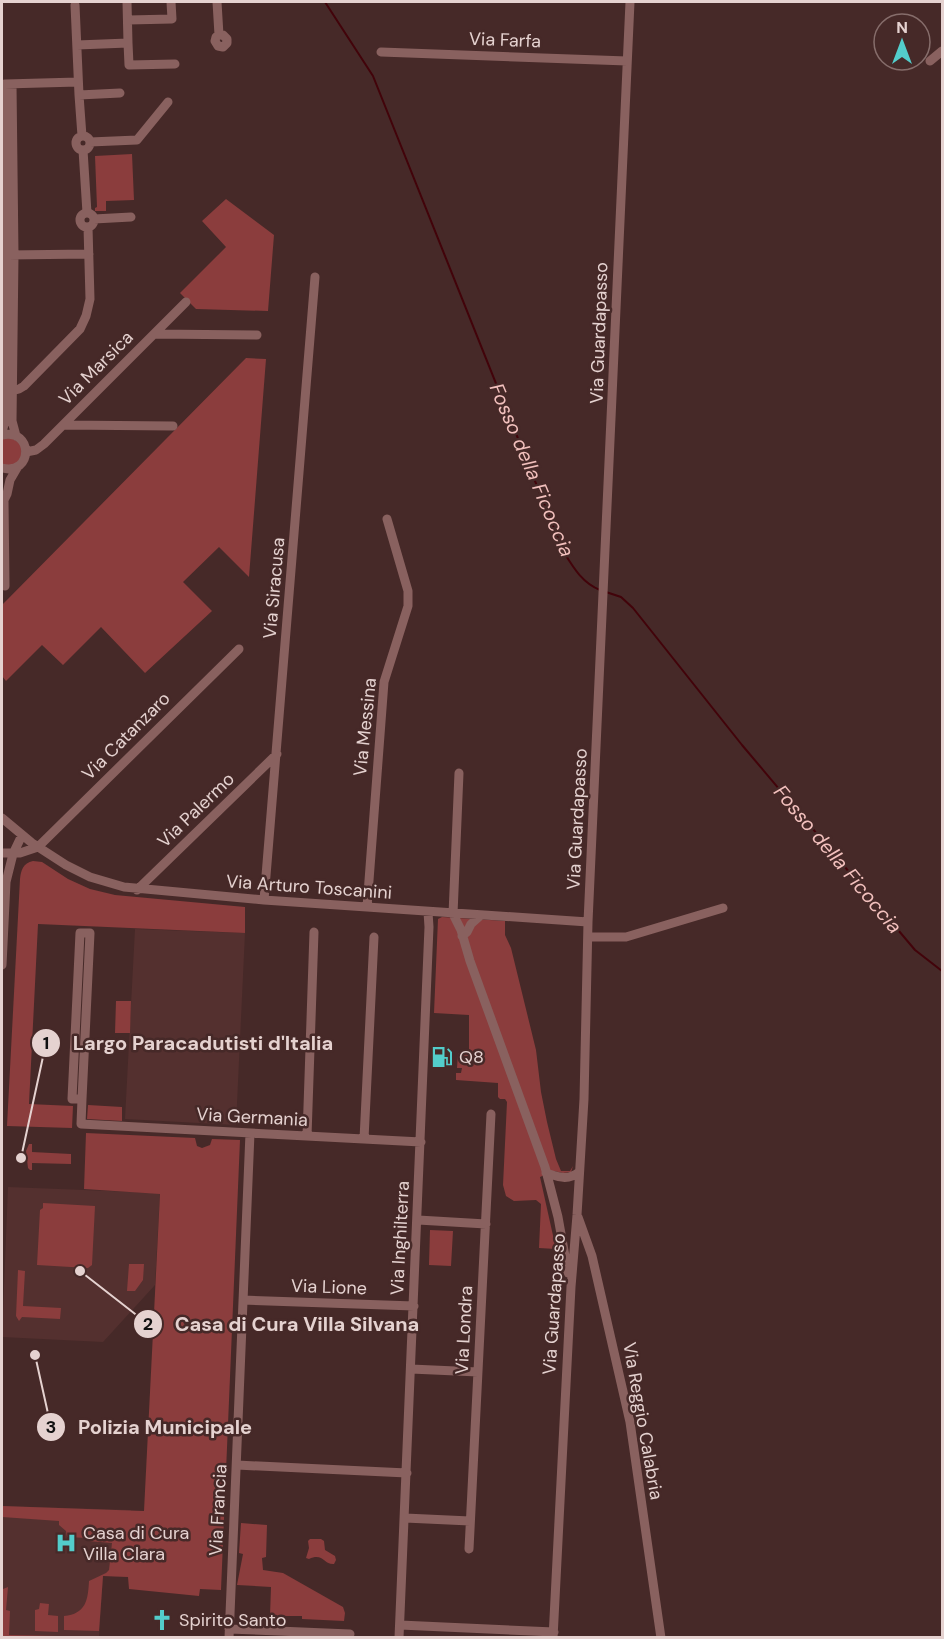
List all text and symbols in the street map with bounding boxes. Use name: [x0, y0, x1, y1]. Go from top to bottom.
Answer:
north arrow: [872, 12, 932, 72]
text: N: [896, 17, 908, 38]
street label: Via Farfa: [469, 27, 541, 53]
street label: Via Guardapasso: [585, 262, 613, 404]
street label: Via Marsica: [54, 326, 138, 410]
water label: Fosso della Ficoccia: [484, 379, 580, 561]
street label: Via Siracusa: [258, 536, 290, 640]
street label: Via Messina: [348, 677, 382, 777]
street label: Via Catanzaro: [77, 687, 175, 785]
street label: Via Guardapasso: [561, 748, 593, 890]
street label: Via Palermo: [152, 767, 240, 853]
water label: Fosso della Ficoccia: [768, 779, 908, 939]
street label: Via Arturo Toscanini: [225, 869, 393, 905]
callout: Largo Paracadutisti d'Italia: [31, 1024, 345, 1062]
text: Largo Paracadutisti d'Italia: [73, 1030, 333, 1056]
text: 1: [43, 1031, 49, 1055]
fuel station icon: Q8: [430, 1045, 454, 1069]
place label: Q8: [459, 1045, 484, 1069]
street label: Via Germania: [196, 1102, 308, 1132]
street label: Via Inghilterra: [385, 1180, 415, 1296]
street label: Via Guardapasso: [537, 1232, 571, 1376]
street label: Via Lione: [291, 1274, 367, 1300]
street label: Via Londra: [450, 1285, 478, 1375]
callout: Casa di Cura Villa Silvana: [133, 1305, 431, 1343]
text: Casa di Cura Villa Silvana: [175, 1311, 419, 1337]
text: 2: [143, 1312, 153, 1336]
street label: Via Reggio Calabria: [617, 1340, 669, 1502]
callout: Polizia Municipale: [36, 1408, 264, 1446]
text: Polizia Municipale: [78, 1414, 252, 1440]
text: 3: [46, 1415, 56, 1439]
street label: Via Francia: [204, 1464, 232, 1556]
place label: Casa di Cura Villa Clara: [83, 1521, 189, 1566]
hospital icon: Casa di Cura Villa Clara: [54, 1531, 78, 1555]
church icon: Spirito Santo: [150, 1608, 174, 1632]
place label: Spirito Santo: [179, 1608, 286, 1632]

